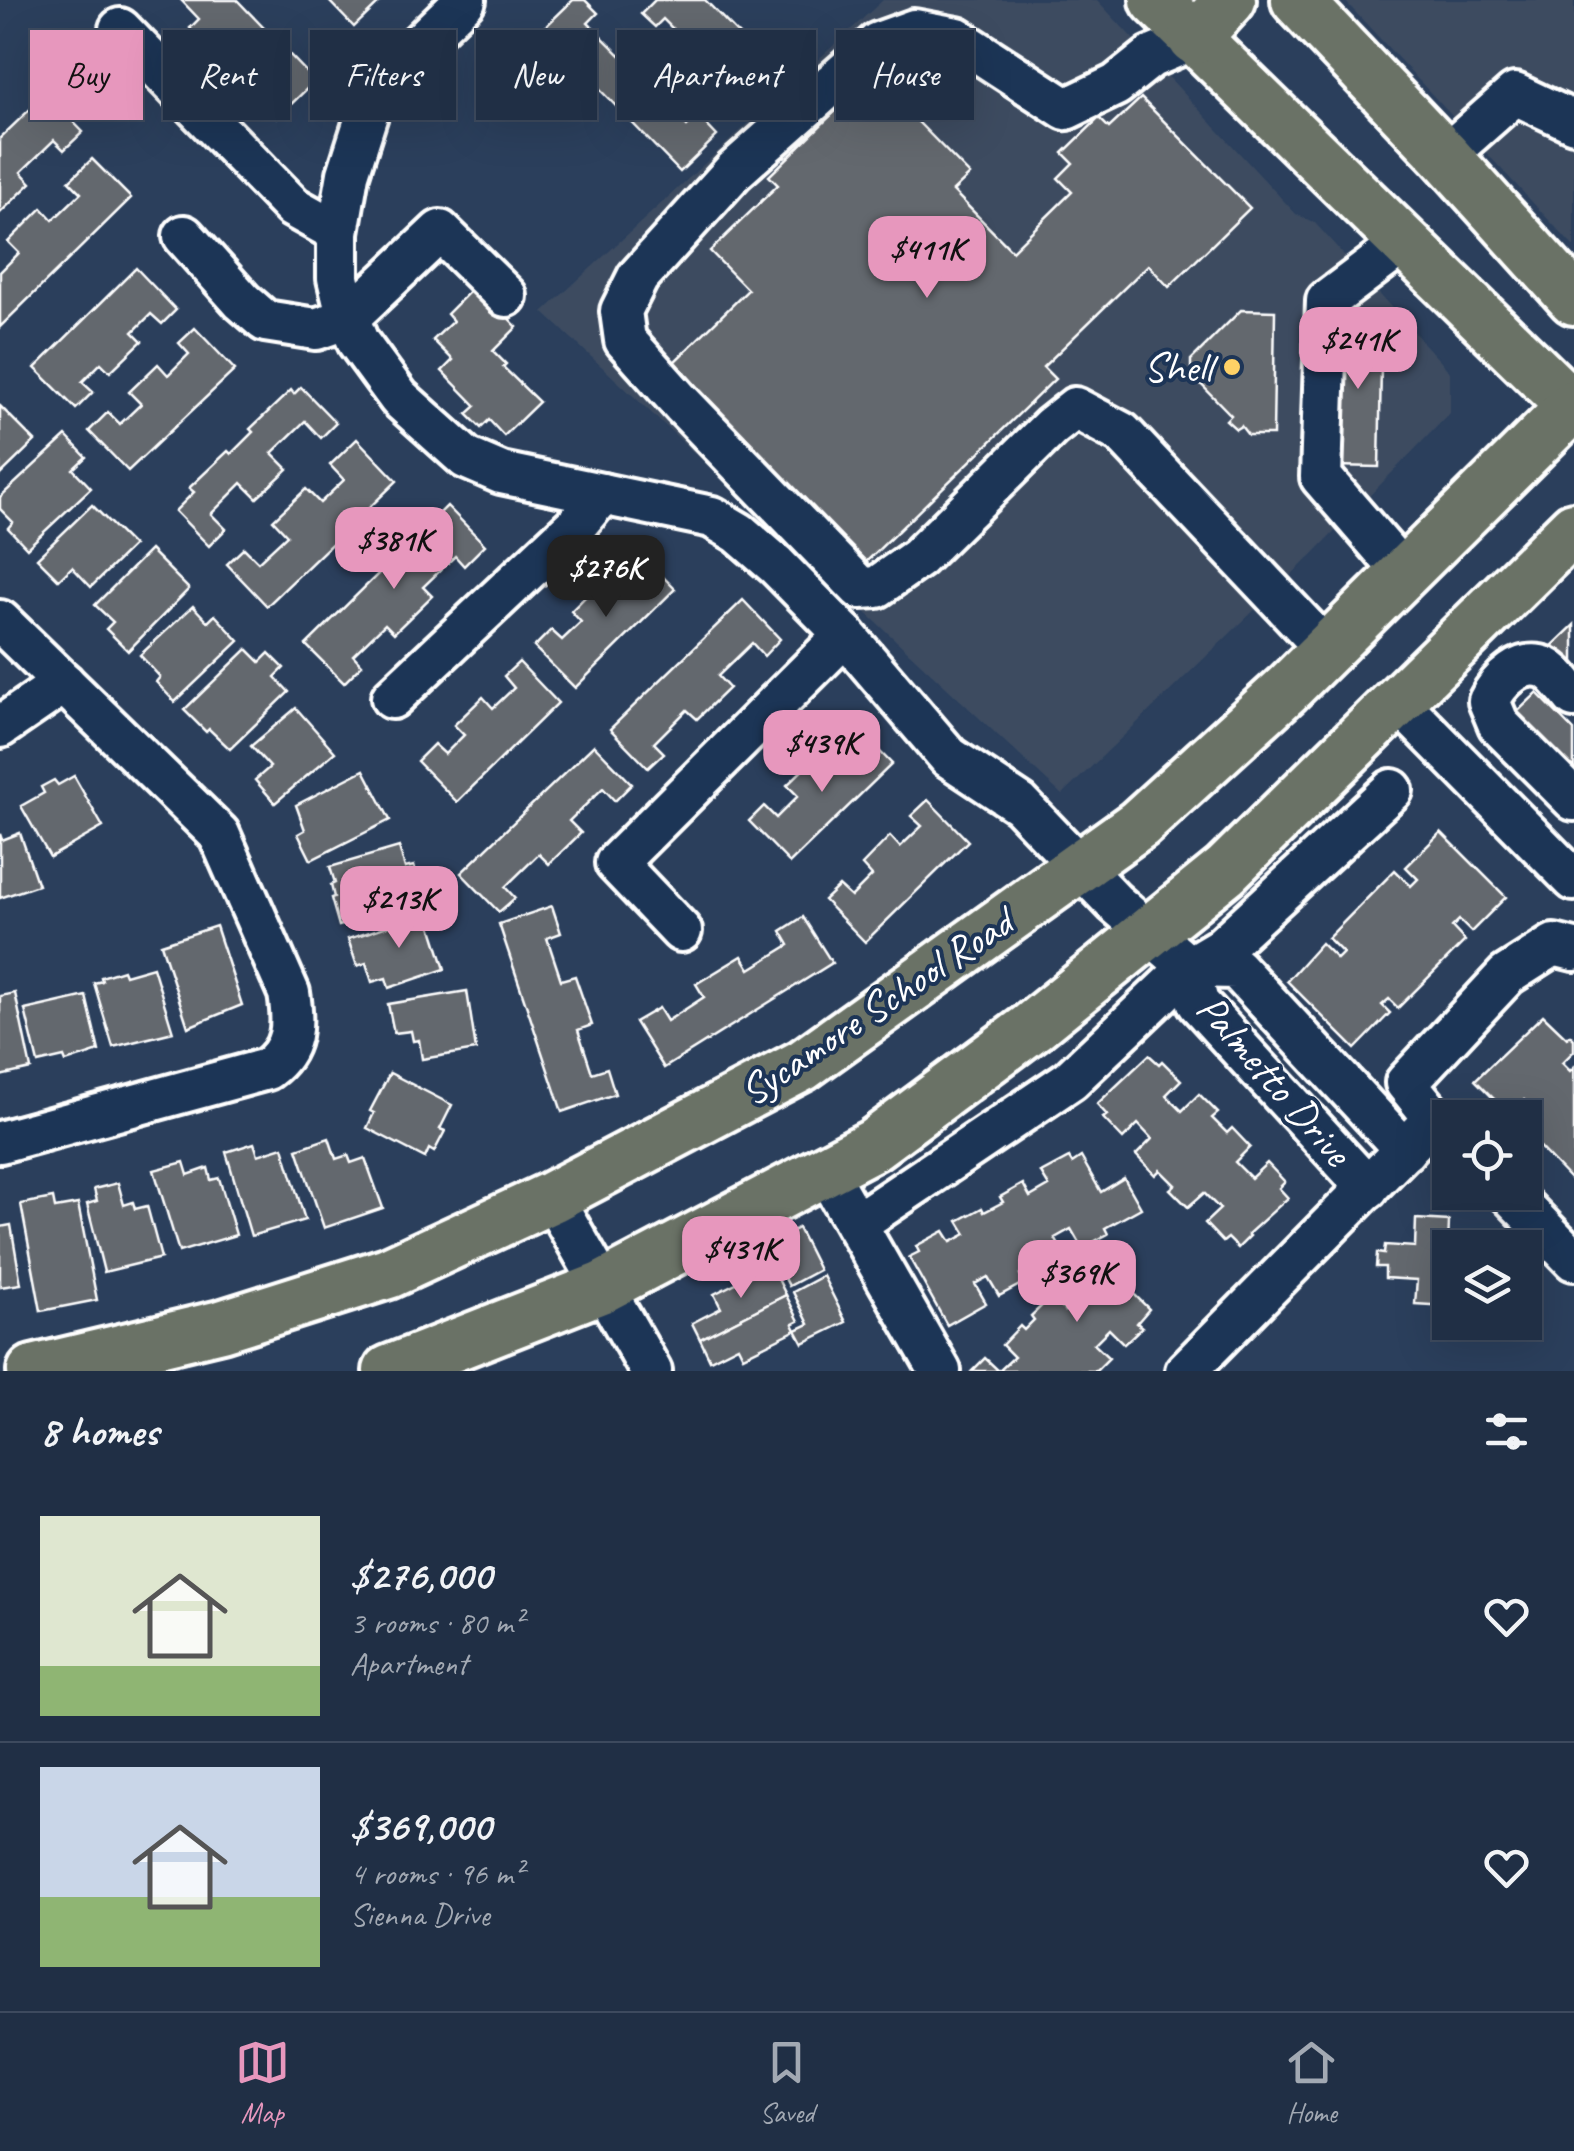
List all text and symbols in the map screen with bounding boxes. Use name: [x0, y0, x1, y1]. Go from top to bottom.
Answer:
chip: Buy: [30, 30, 143, 120]
chip: Rent: [163, 30, 290, 120]
chip: Filters: [310, 30, 456, 120]
chip: New: [476, 30, 597, 120]
chip: Apartment: [617, 30, 816, 120]
chip: House: [836, 30, 974, 120]
pin: $411K: [857, 216, 997, 301]
text: $411K: [890, 228, 964, 269]
pin: $241K: [1288, 307, 1428, 392]
text: $241K: [1321, 319, 1395, 360]
place label: Shell: [1143, 341, 1219, 394]
marker: Shell: [1221, 356, 1243, 378]
pin: $381K: [324, 507, 464, 592]
text: $381K: [357, 519, 431, 560]
pin: $276K: [536, 535, 676, 620]
text: $276K: [569, 547, 643, 588]
pin: $439K: [752, 710, 892, 795]
text: $439K: [785, 722, 859, 763]
pin: $213K: [329, 866, 469, 951]
text: $213K: [362, 878, 436, 919]
street label: Sycamore School Road: [730, 893, 1028, 1118]
street label: Palmetto Drive: [1185, 983, 1364, 1178]
map controls: [1432, 1100, 1542, 1340]
button: locate: [1432, 1100, 1542, 1210]
pin: $431K: [671, 1216, 811, 1301]
text: $431K: [704, 1228, 778, 1269]
button: layers: [1432, 1230, 1542, 1340]
pin: $369K: [1007, 1240, 1147, 1325]
text: $369K: [1040, 1252, 1114, 1293]
icon: filters: [1479, 1404, 1534, 1459]
text: 8 homes: [40, 1405, 159, 1458]
text: $276,000: [350, 1549, 491, 1602]
icon: home: [120, 1556, 240, 1676]
icon: heart: [1479, 1589, 1534, 1644]
text: 3 rooms · 80 m²: [350, 1602, 523, 1643]
text: Apartment: [350, 1643, 468, 1684]
text: $369,000: [350, 1800, 491, 1853]
icon: home: [120, 1807, 240, 1927]
icon: heart: [1479, 1840, 1534, 1895]
text: 4 rooms · 96 m²: [350, 1853, 523, 1894]
text: Sienna Drive: [350, 1894, 490, 1935]
tab: Map: [235, 2035, 290, 2130]
tab: Saved: [759, 2035, 814, 2130]
tab: Home: [1284, 2035, 1339, 2130]

